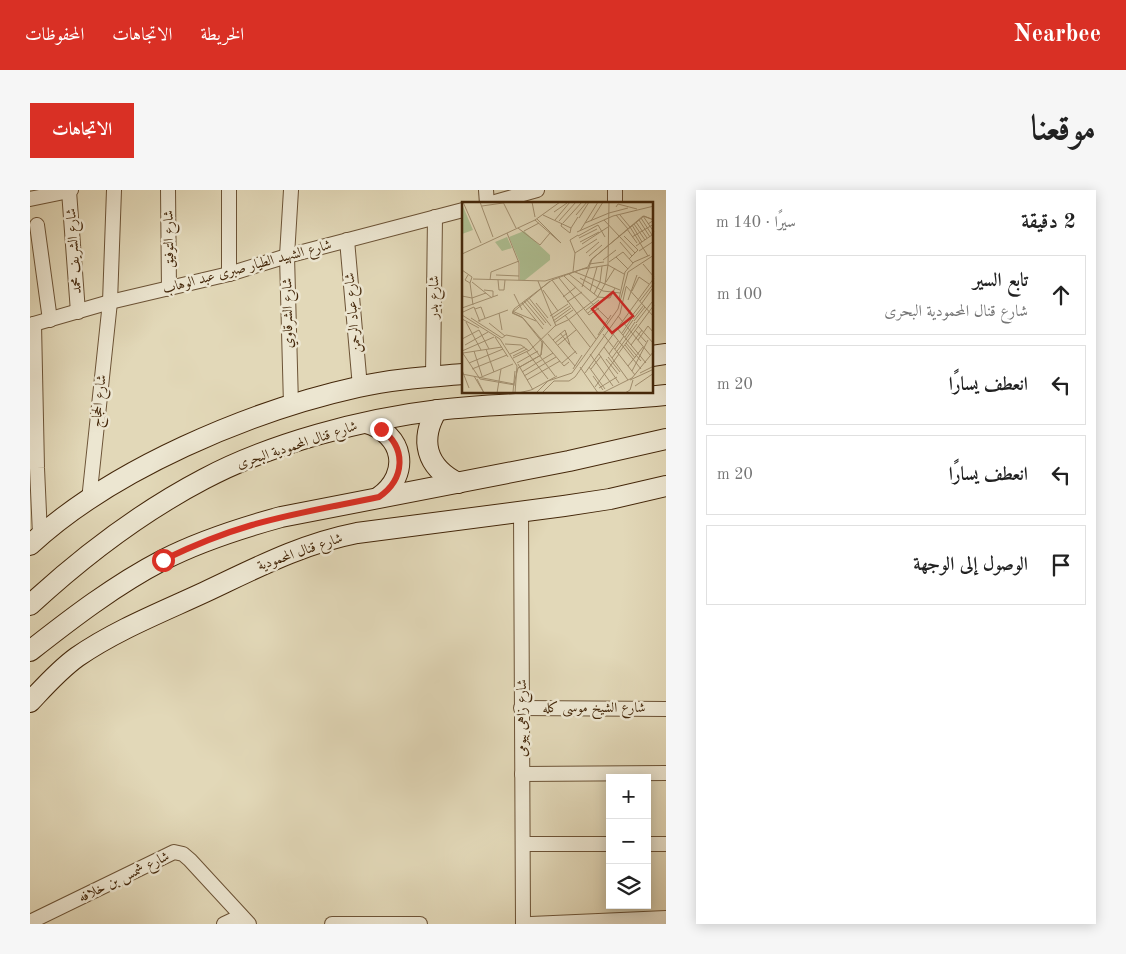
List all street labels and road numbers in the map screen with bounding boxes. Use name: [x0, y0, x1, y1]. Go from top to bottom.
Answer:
street label: شارع الشريف محمد: [64, 207, 88, 294]
street label: شارع التوفيق: [161, 210, 181, 268]
street label: شارع الشهيد الطيار صبرى عبد الوهاب: [161, 238, 334, 300]
street label: شارع عباد الرحمن: [342, 272, 367, 354]
street label: شارع بدر: [427, 275, 445, 321]
street label: شارع الشرقاوي: [280, 278, 300, 348]
street label: شارع الحجاج: [88, 374, 114, 429]
street label: شارع قنال المحمودية البحرى: [235, 419, 360, 475]
street label: شارع قنال المحمودية: [256, 531, 346, 577]
street label: شارع زاهى بيومى: [515, 679, 533, 757]
street label: شارع الشيخ موسى كله: [542, 700, 646, 720]
street label: شارع شمس بن خلافه: [76, 849, 173, 909]

